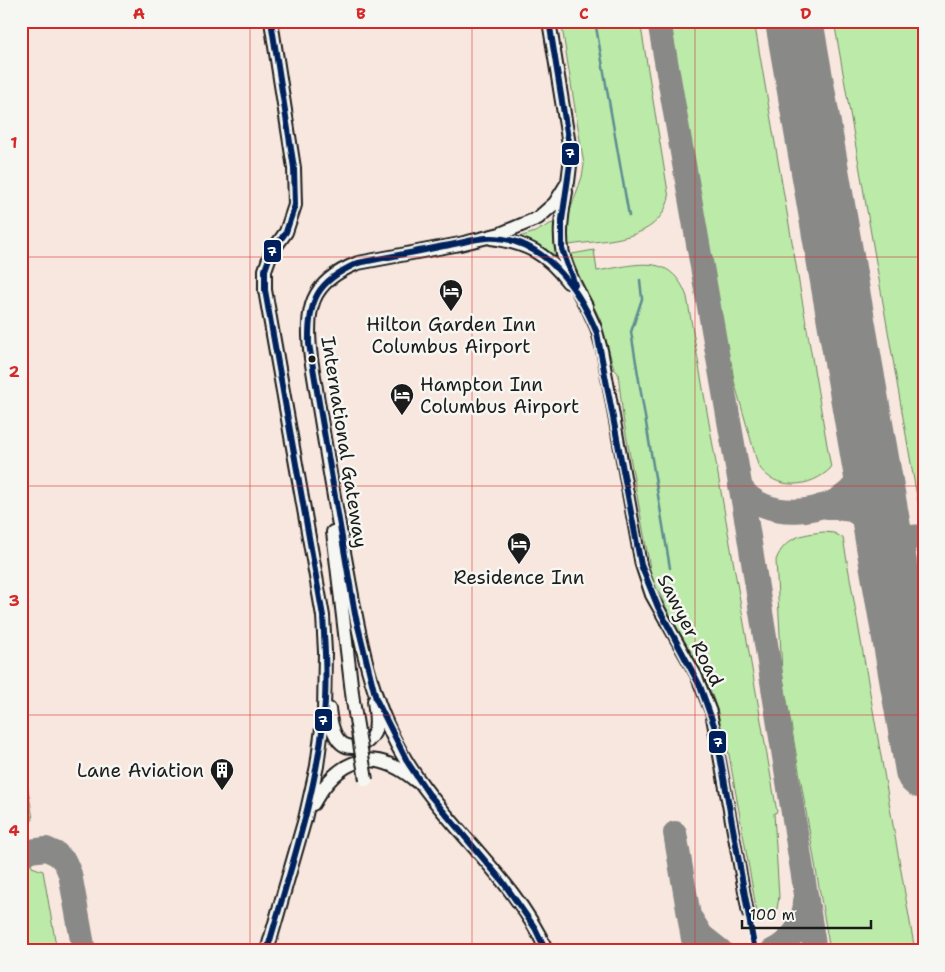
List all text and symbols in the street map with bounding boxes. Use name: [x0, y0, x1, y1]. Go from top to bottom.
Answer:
text: A: [133, 3, 145, 24]
text: B: [356, 3, 366, 24]
text: C: [579, 3, 589, 24]
text: D: [800, 3, 812, 24]
text: 1: [10, 132, 18, 153]
line badge: 7: [561, 142, 580, 166]
text: 7: [565, 144, 575, 162]
line badge: 7: [263, 239, 282, 263]
text: 7: [267, 242, 277, 260]
hotel icon: Hilton Garden Inn Columbus Airport: [438, 278, 464, 312]
place label: Hilton Garden Inn Columbus Airport: [366, 312, 536, 359]
street label: International Gateway: [315, 335, 374, 550]
unlabelled marker: [307, 354, 317, 364]
text: 2: [8, 361, 20, 382]
place label: Hampton Inn Columbus Airport: [420, 372, 579, 419]
hotel icon: Hampton Inn Columbus Airport: [389, 382, 415, 416]
hotel icon: Residence Inn: [506, 531, 532, 565]
place label: Residence Inn: [454, 565, 584, 590]
street label: Sawyer Road: [652, 570, 730, 691]
text: 3: [8, 590, 20, 611]
line badge: 7: [314, 708, 333, 732]
text: 7: [318, 711, 328, 729]
line badge: 7: [708, 730, 727, 754]
text: 7: [713, 733, 723, 751]
building icon: Lane Aviation: [209, 757, 235, 791]
place label: Lane Aviation: [77, 758, 204, 783]
text: 4: [8, 820, 20, 841]
scale bar: [742, 897, 871, 929]
text: 100 m: [750, 905, 795, 925]

